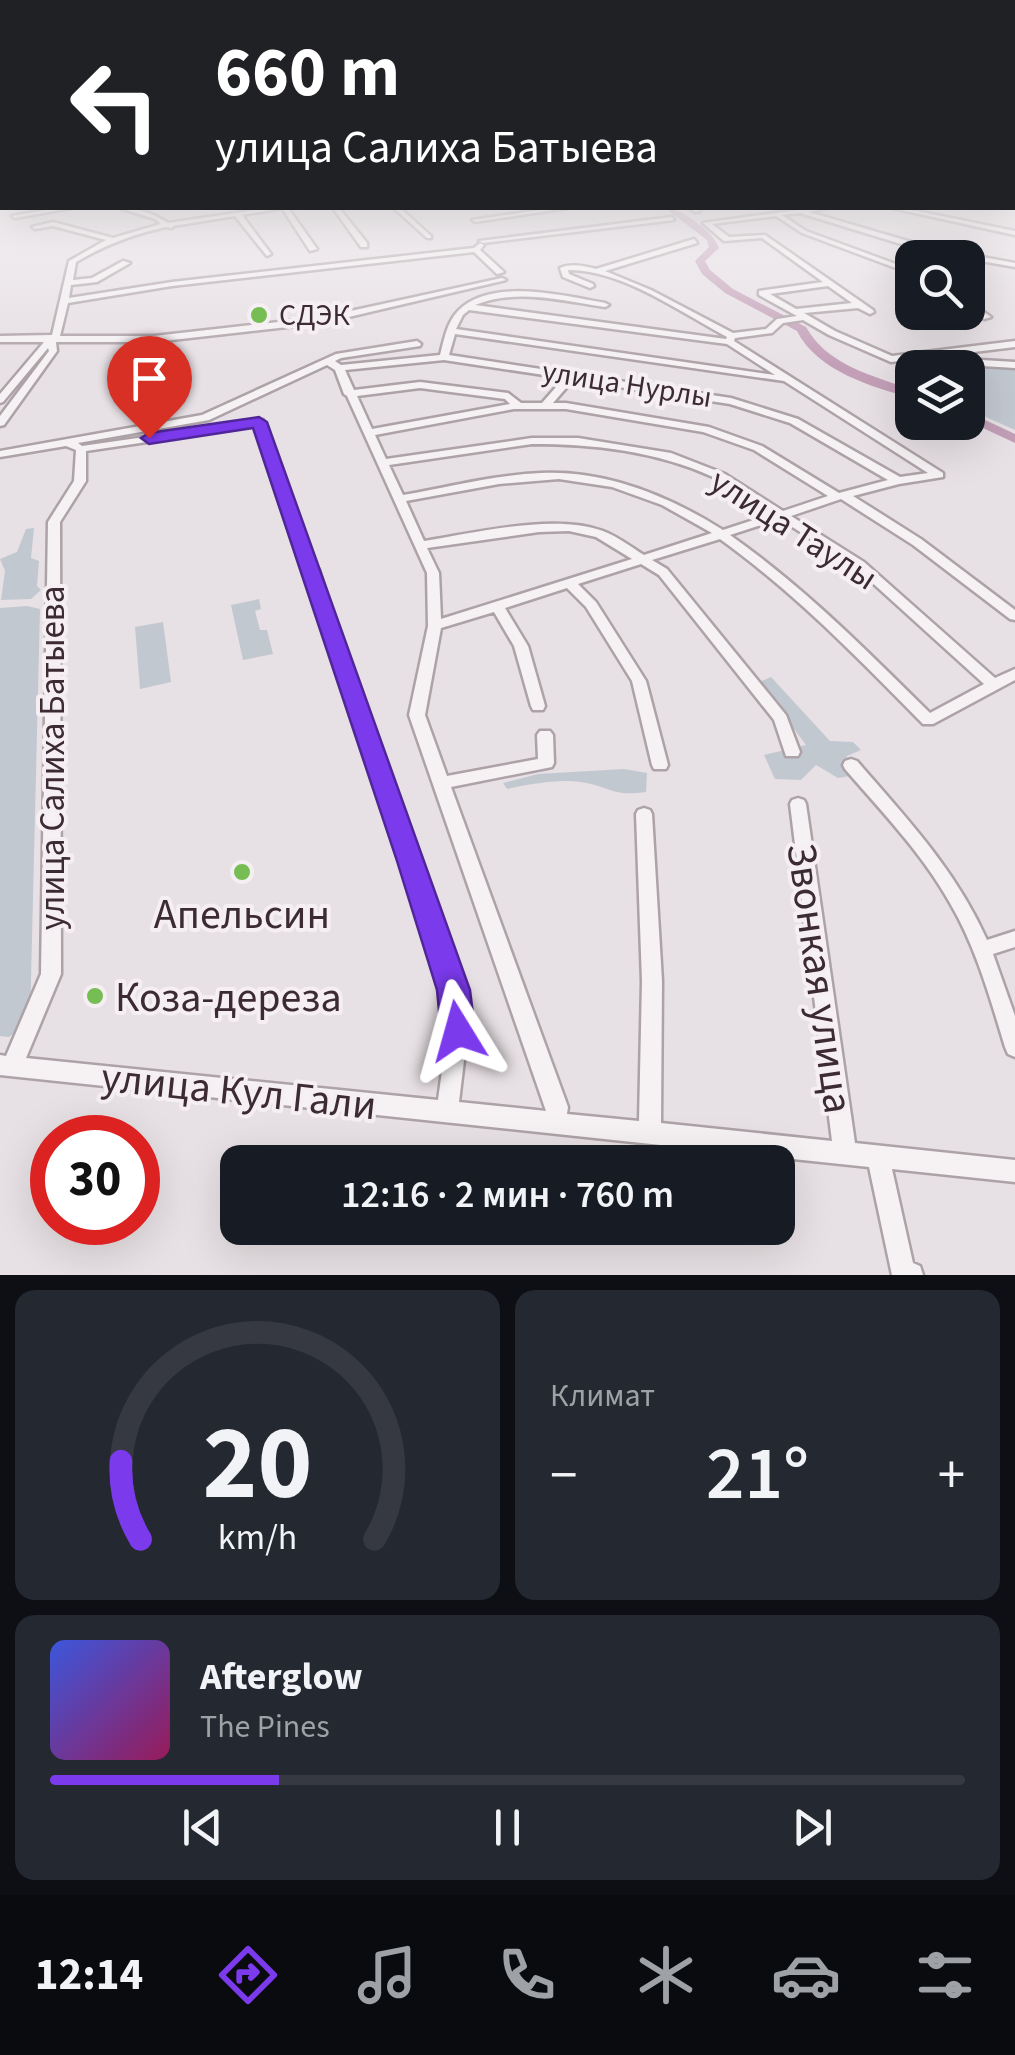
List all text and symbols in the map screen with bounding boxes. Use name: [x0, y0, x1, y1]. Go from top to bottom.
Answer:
text: 660 m: [215, 23, 400, 123]
icon: left: [50, 40, 180, 170]
text: улица Салиха Батыева: [215, 116, 658, 180]
map controls: [895, 240, 985, 440]
button: search: [895, 240, 985, 330]
place label: СДЭК: [279, 294, 350, 337]
marker: СДЭК: [248, 304, 270, 326]
pin: [107, 336, 192, 439]
street label: улица Нурлы: [539, 350, 715, 419]
button: layers: [895, 350, 985, 440]
icon: arrive: [122, 351, 177, 406]
street label: улица Таулы: [700, 457, 887, 603]
street label: улица Салиха Батыева: [28, 586, 78, 930]
street label: Звонкая улица: [770, 839, 868, 1117]
marker: Апельсин: [231, 861, 253, 883]
place label: Апельсин: [154, 885, 330, 945]
place label: Коза-дереза: [115, 968, 342, 1028]
position arrow: [406, 979, 510, 1083]
marker: Коза-дереза: [84, 985, 106, 1007]
street label: улица Кул Гали: [98, 1048, 379, 1136]
speed limit sign: 30: [30, 1115, 160, 1245]
text: 12:16 · 2 мин · 760 m: [341, 1168, 674, 1222]
text: Климат: [550, 1373, 655, 1419]
text: 20: [203, 1391, 312, 1539]
text: 21°: [706, 1421, 809, 1528]
text: −: [550, 1437, 577, 1515]
text: +: [938, 1437, 965, 1515]
text: km/h: [218, 1512, 297, 1563]
text: Afterglow: [200, 1650, 363, 1704]
text: The Pines: [200, 1704, 330, 1750]
icon: previous: [175, 1800, 230, 1855]
icon: pause: [480, 1800, 535, 1855]
icon: next: [785, 1800, 840, 1855]
icon: directions: [213, 1940, 283, 2010]
icon: music: [352, 1940, 422, 2010]
icon: phone: [492, 1940, 562, 2010]
icon: climate: [631, 1940, 701, 2010]
icon: car: [771, 1940, 841, 2010]
icon: filters: [910, 1940, 980, 2010]
text: 12:14: [35, 1943, 143, 2007]

